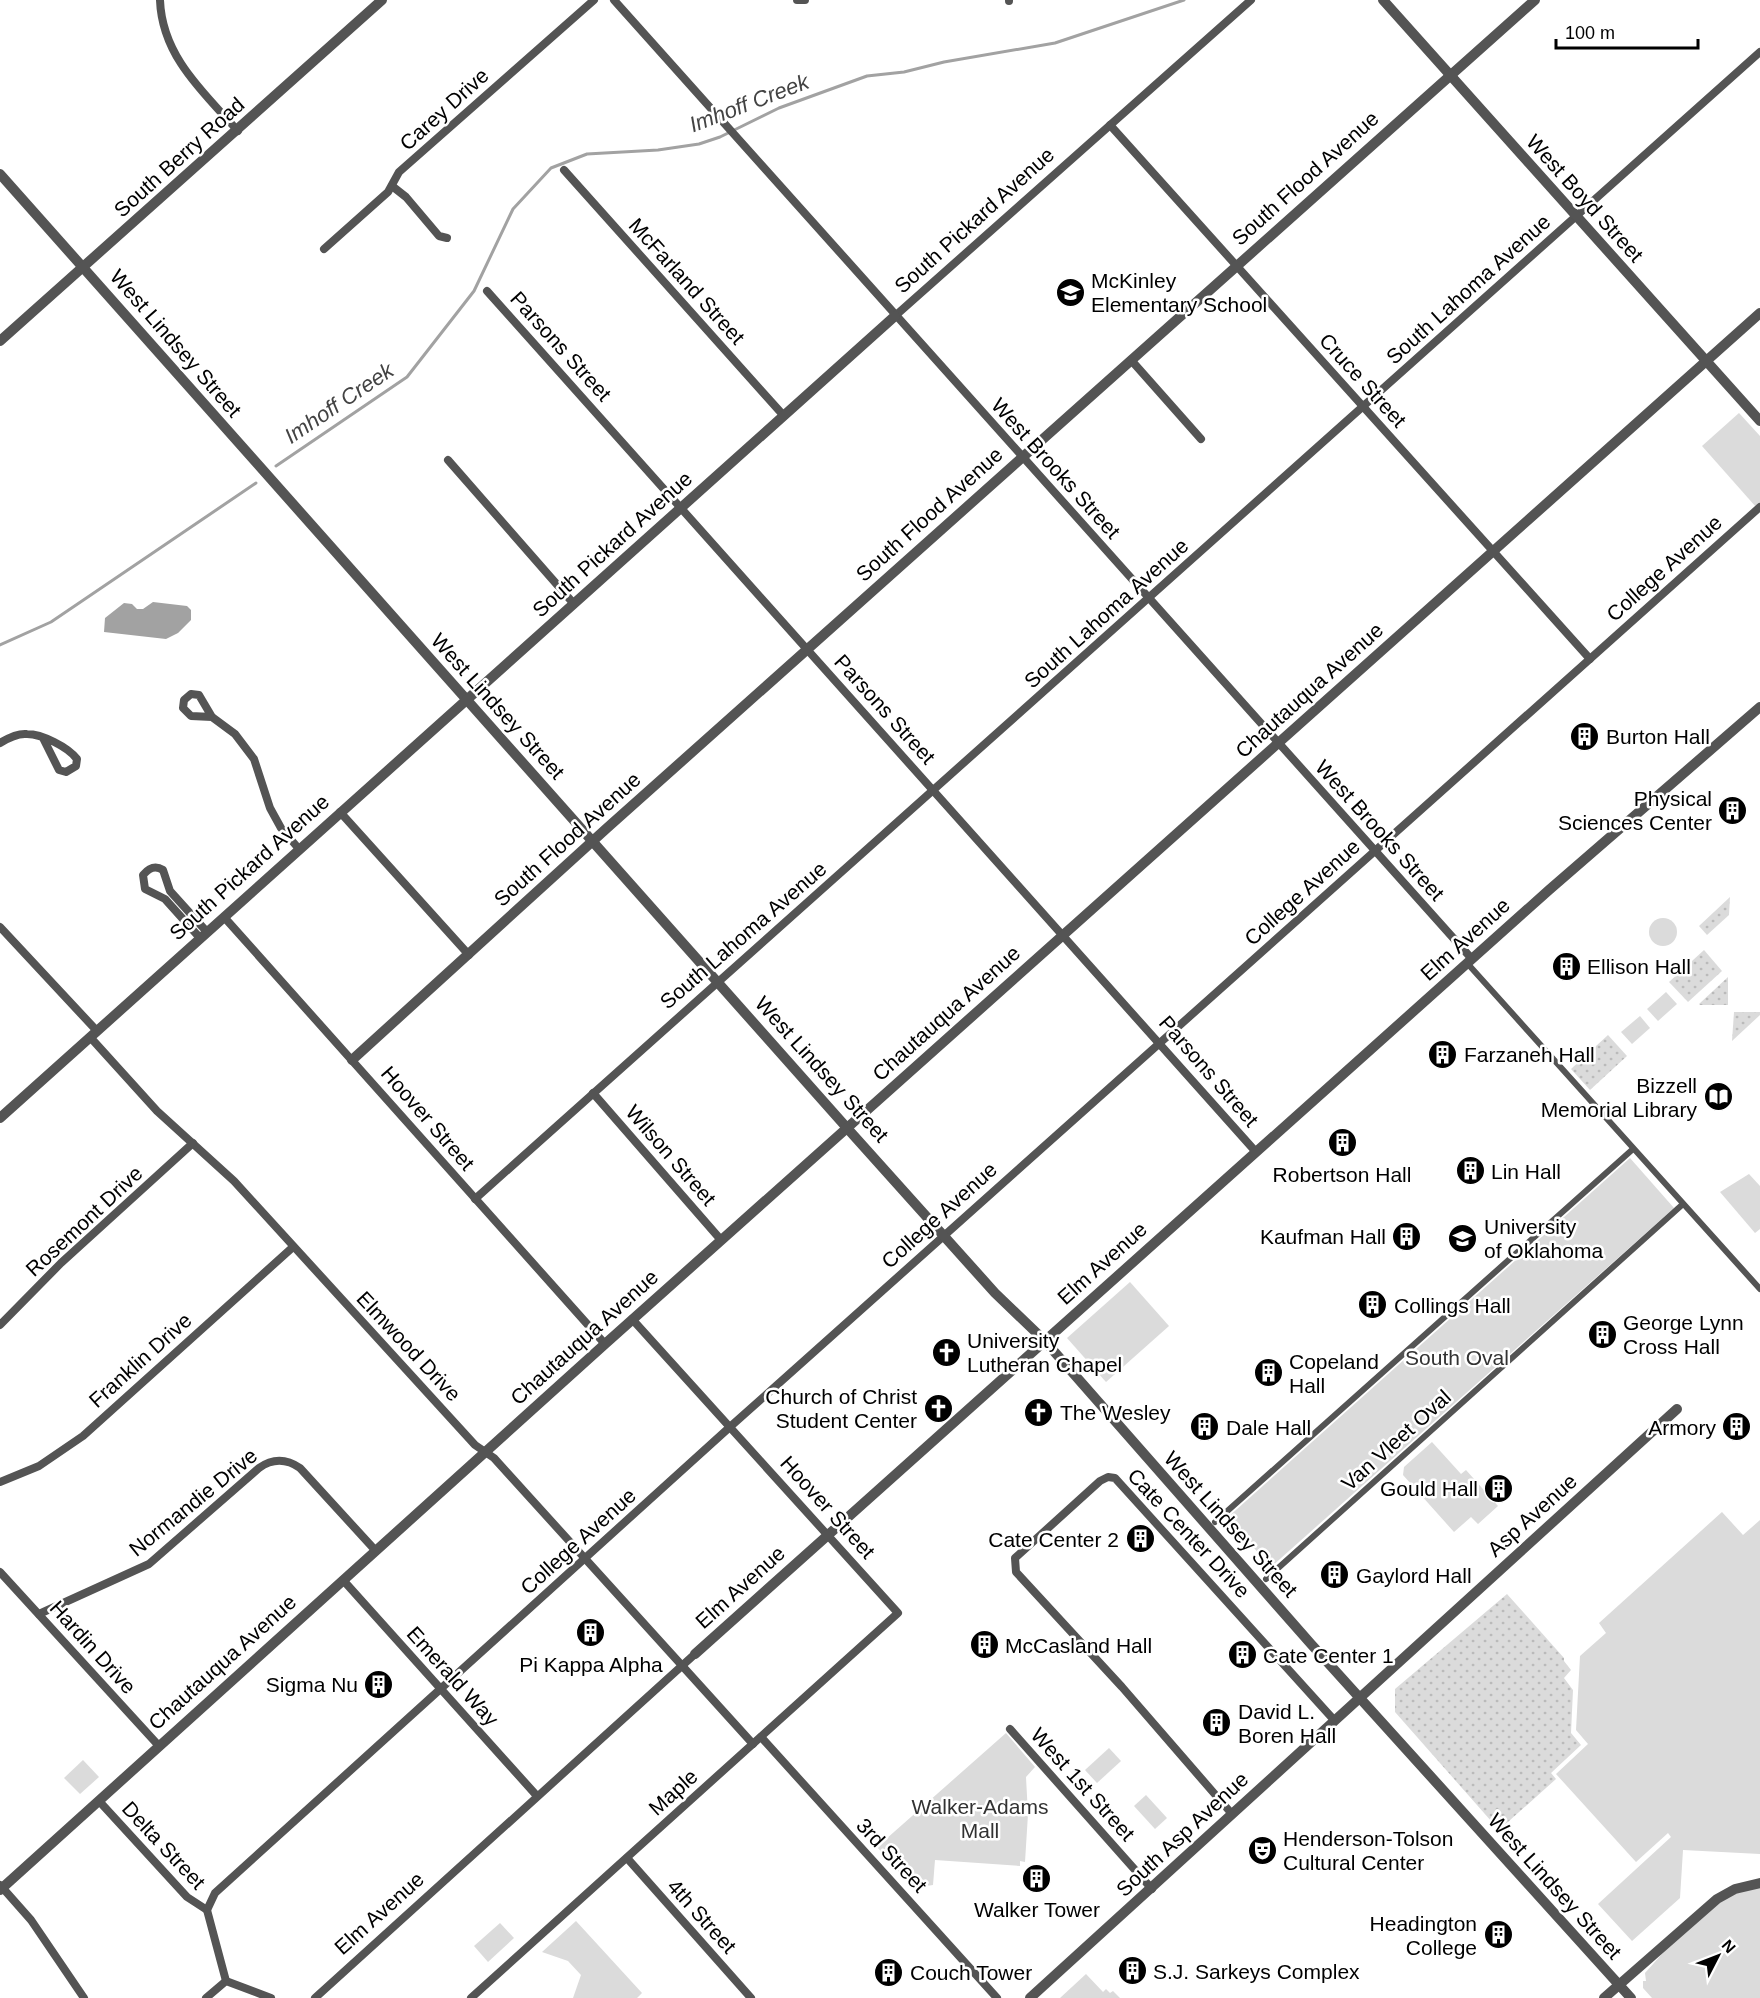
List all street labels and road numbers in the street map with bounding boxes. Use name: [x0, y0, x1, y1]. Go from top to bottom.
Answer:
street label: Carey Drive: [395, 63, 493, 155]
street label: South Berry Road: [109, 93, 249, 221]
street label: South Flood Avenue: [1227, 106, 1383, 250]
street label: West Boyd Street: [1522, 130, 1648, 266]
street label: South Pickard Avenue: [890, 142, 1058, 298]
street label: South Lahoma Avenue: [1381, 209, 1555, 369]
street label: McFarland Street: [625, 213, 750, 349]
street label: West Lindsey Street: [106, 265, 246, 421]
street label: Parsons Street: [506, 287, 616, 405]
street label: Cruce Street: [1315, 329, 1411, 432]
street label: West Brooks Street: [987, 393, 1125, 543]
street label: South Flood Avenue: [851, 442, 1007, 586]
street label: South Pickard Avenue: [528, 466, 696, 622]
street label: College Avenue: [1602, 510, 1726, 626]
street label: South Lahoma Avenue: [1019, 533, 1193, 693]
street label: Chautauqua Avenue: [1231, 618, 1387, 762]
street label: West Lindsey Street: [427, 629, 569, 783]
street label: Parsons Street: [830, 650, 940, 768]
street label: West Brooks Street: [1311, 755, 1449, 905]
street label: South Flood Avenue: [489, 767, 645, 911]
street label: South Pickard Avenue: [165, 789, 333, 945]
street label: College Avenue: [1240, 834, 1364, 950]
street label: South Lahoma Avenue: [655, 857, 831, 1013]
street label: Elm Avenue: [1416, 893, 1514, 985]
street label: Chautauqua Avenue: [868, 941, 1024, 1085]
street label: West Lindsey Street: [751, 992, 893, 1146]
street label: Parsons Street: [1155, 1011, 1263, 1131]
street label: Hoover Street: [377, 1062, 479, 1175]
street label: Wilson Street: [621, 1100, 721, 1210]
street label: College Avenue: [877, 1157, 1001, 1273]
street label: Rosemont Drive: [21, 1161, 147, 1281]
street label: Elm Avenue: [1053, 1217, 1151, 1309]
street label: Chautauqua Avenue: [506, 1265, 662, 1409]
street label: Elmwood Drive: [352, 1287, 466, 1405]
street label: Franklin Drive: [84, 1308, 196, 1412]
street label: Van Vleet Oval: [1337, 1385, 1455, 1495]
street label: Normandie Drive: [125, 1443, 261, 1561]
street label: West Lindsey Street: [1160, 1447, 1302, 1601]
street label: Hoover Street: [776, 1451, 880, 1563]
street label: Cate Center Drive: [1123, 1464, 1255, 1602]
street label: Asp Avenue: [1483, 1469, 1581, 1561]
street label: College Avenue: [516, 1483, 640, 1599]
street label: Elm Avenue: [691, 1541, 789, 1633]
street label: Chautauqua Avenue: [144, 1590, 300, 1734]
street label: Hardin Drive: [45, 1596, 141, 1698]
street label: Emerald Way: [403, 1622, 504, 1731]
street label: West 1st Street: [1027, 1723, 1140, 1845]
street label: Maple: [644, 1764, 702, 1820]
street label: South Asp Avenue: [1112, 1767, 1252, 1901]
street label: Delta Street: [118, 1797, 210, 1894]
street label: West Lindsey Street: [1484, 1809, 1626, 1963]
street label: 3rd Street: [852, 1813, 932, 1897]
street label: Elm Avenue: [330, 1867, 428, 1959]
street label: 4th Street: [663, 1874, 741, 1958]

